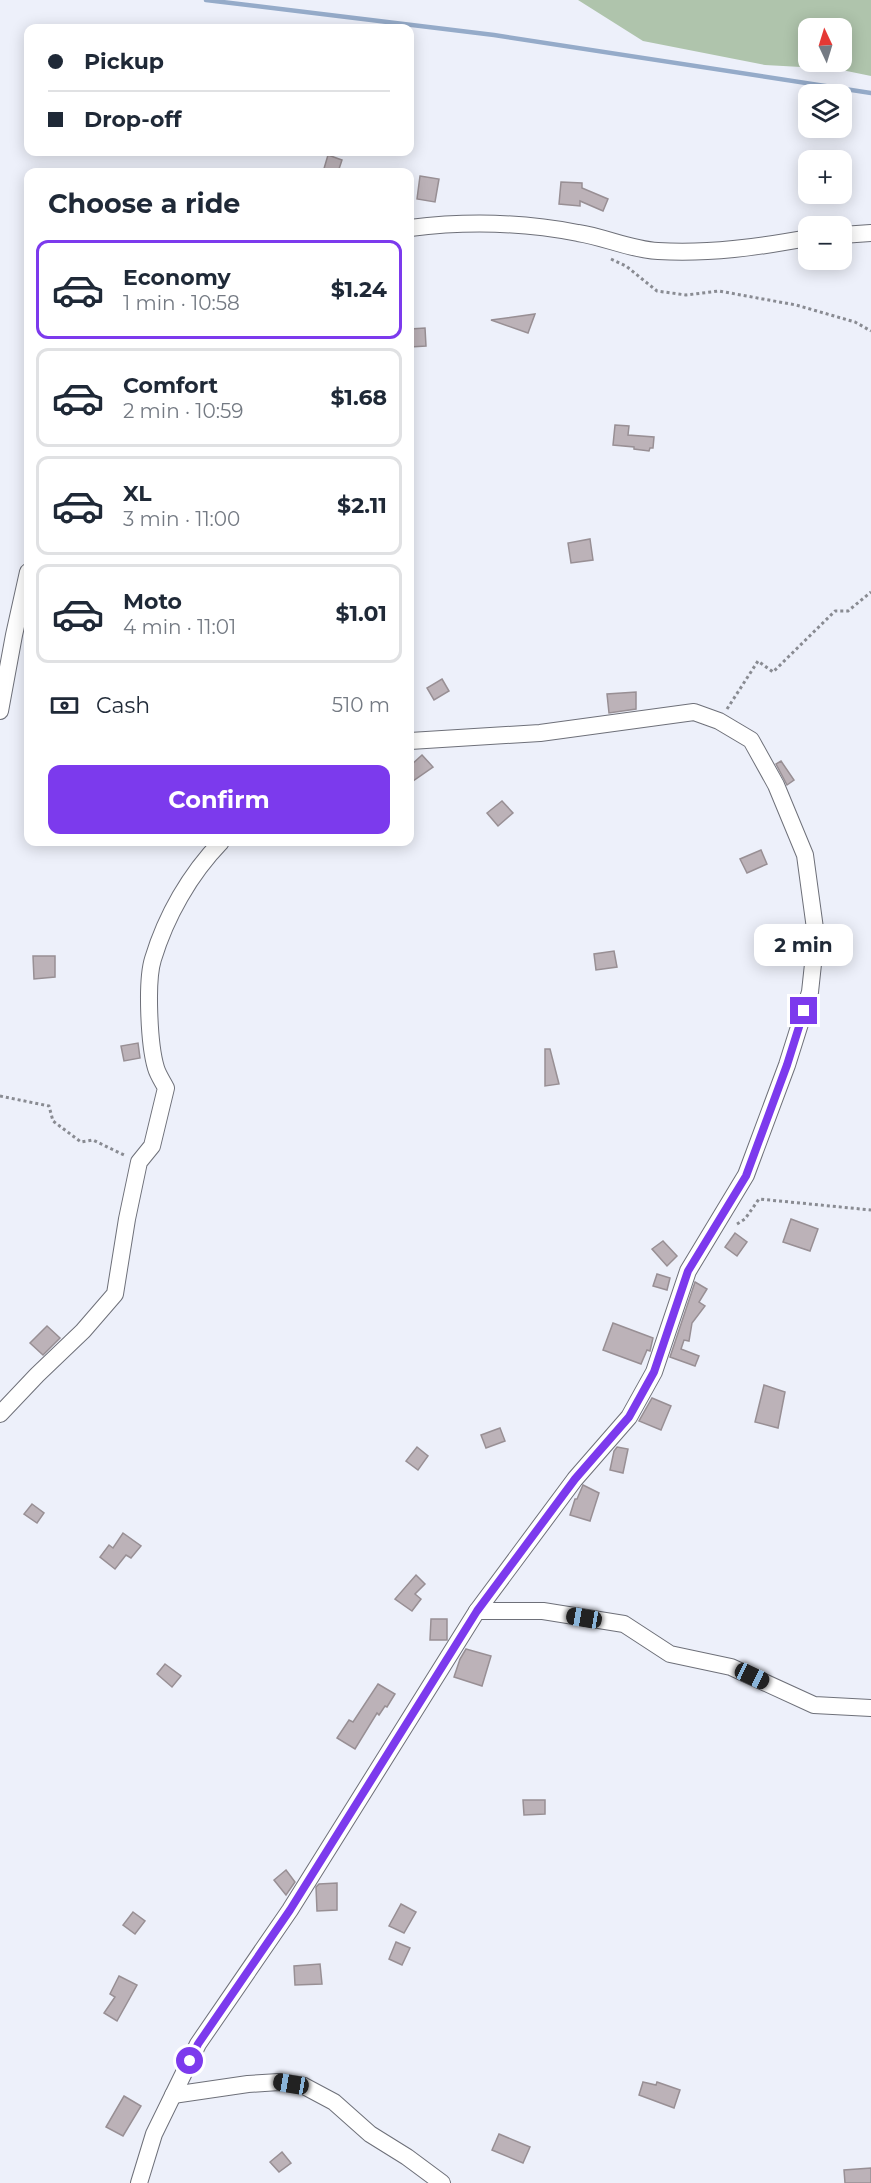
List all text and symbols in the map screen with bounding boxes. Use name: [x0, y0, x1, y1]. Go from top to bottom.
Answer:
north arrow: [798, 18, 852, 72]
map controls: [798, 18, 852, 270]
text: Pickup: [84, 48, 164, 75]
button: layers: [798, 84, 852, 138]
text: Drop-off: [84, 106, 182, 133]
button: +: [798, 150, 852, 204]
text: Choose a ride: [48, 187, 240, 220]
button: −: [798, 216, 852, 270]
icon: car: [51, 263, 105, 317]
text: Economy: [123, 264, 231, 291]
text: $1.24: [331, 276, 387, 303]
text: 1 min · 10:58: [123, 291, 240, 315]
icon: car: [51, 371, 105, 425]
text: Comfort: [123, 372, 218, 399]
text: $1.68: [331, 384, 387, 411]
text: 2 min · 10:59: [123, 399, 243, 423]
icon: car: [51, 479, 105, 533]
text: XL: [123, 480, 152, 507]
text: $2.11: [337, 492, 387, 519]
text: 3 min · 11:00: [123, 507, 240, 531]
icon: car: [51, 587, 105, 641]
text: Moto: [123, 588, 182, 615]
text: $1.01: [336, 600, 387, 627]
text: 4 min · 11:01: [123, 615, 236, 639]
icon: cash: [48, 689, 81, 722]
text: Cash: [96, 692, 150, 719]
text: 510 m: [332, 693, 390, 717]
button: Confirm: [48, 765, 390, 834]
callout: 2 min: [754, 924, 854, 966]
text: 2 min: [774, 933, 833, 957]
route end: [790, 997, 817, 1024]
car: [565, 1606, 603, 1630]
car: [732, 1660, 772, 1692]
route start: [176, 2047, 203, 2074]
car: [272, 2072, 310, 2096]

